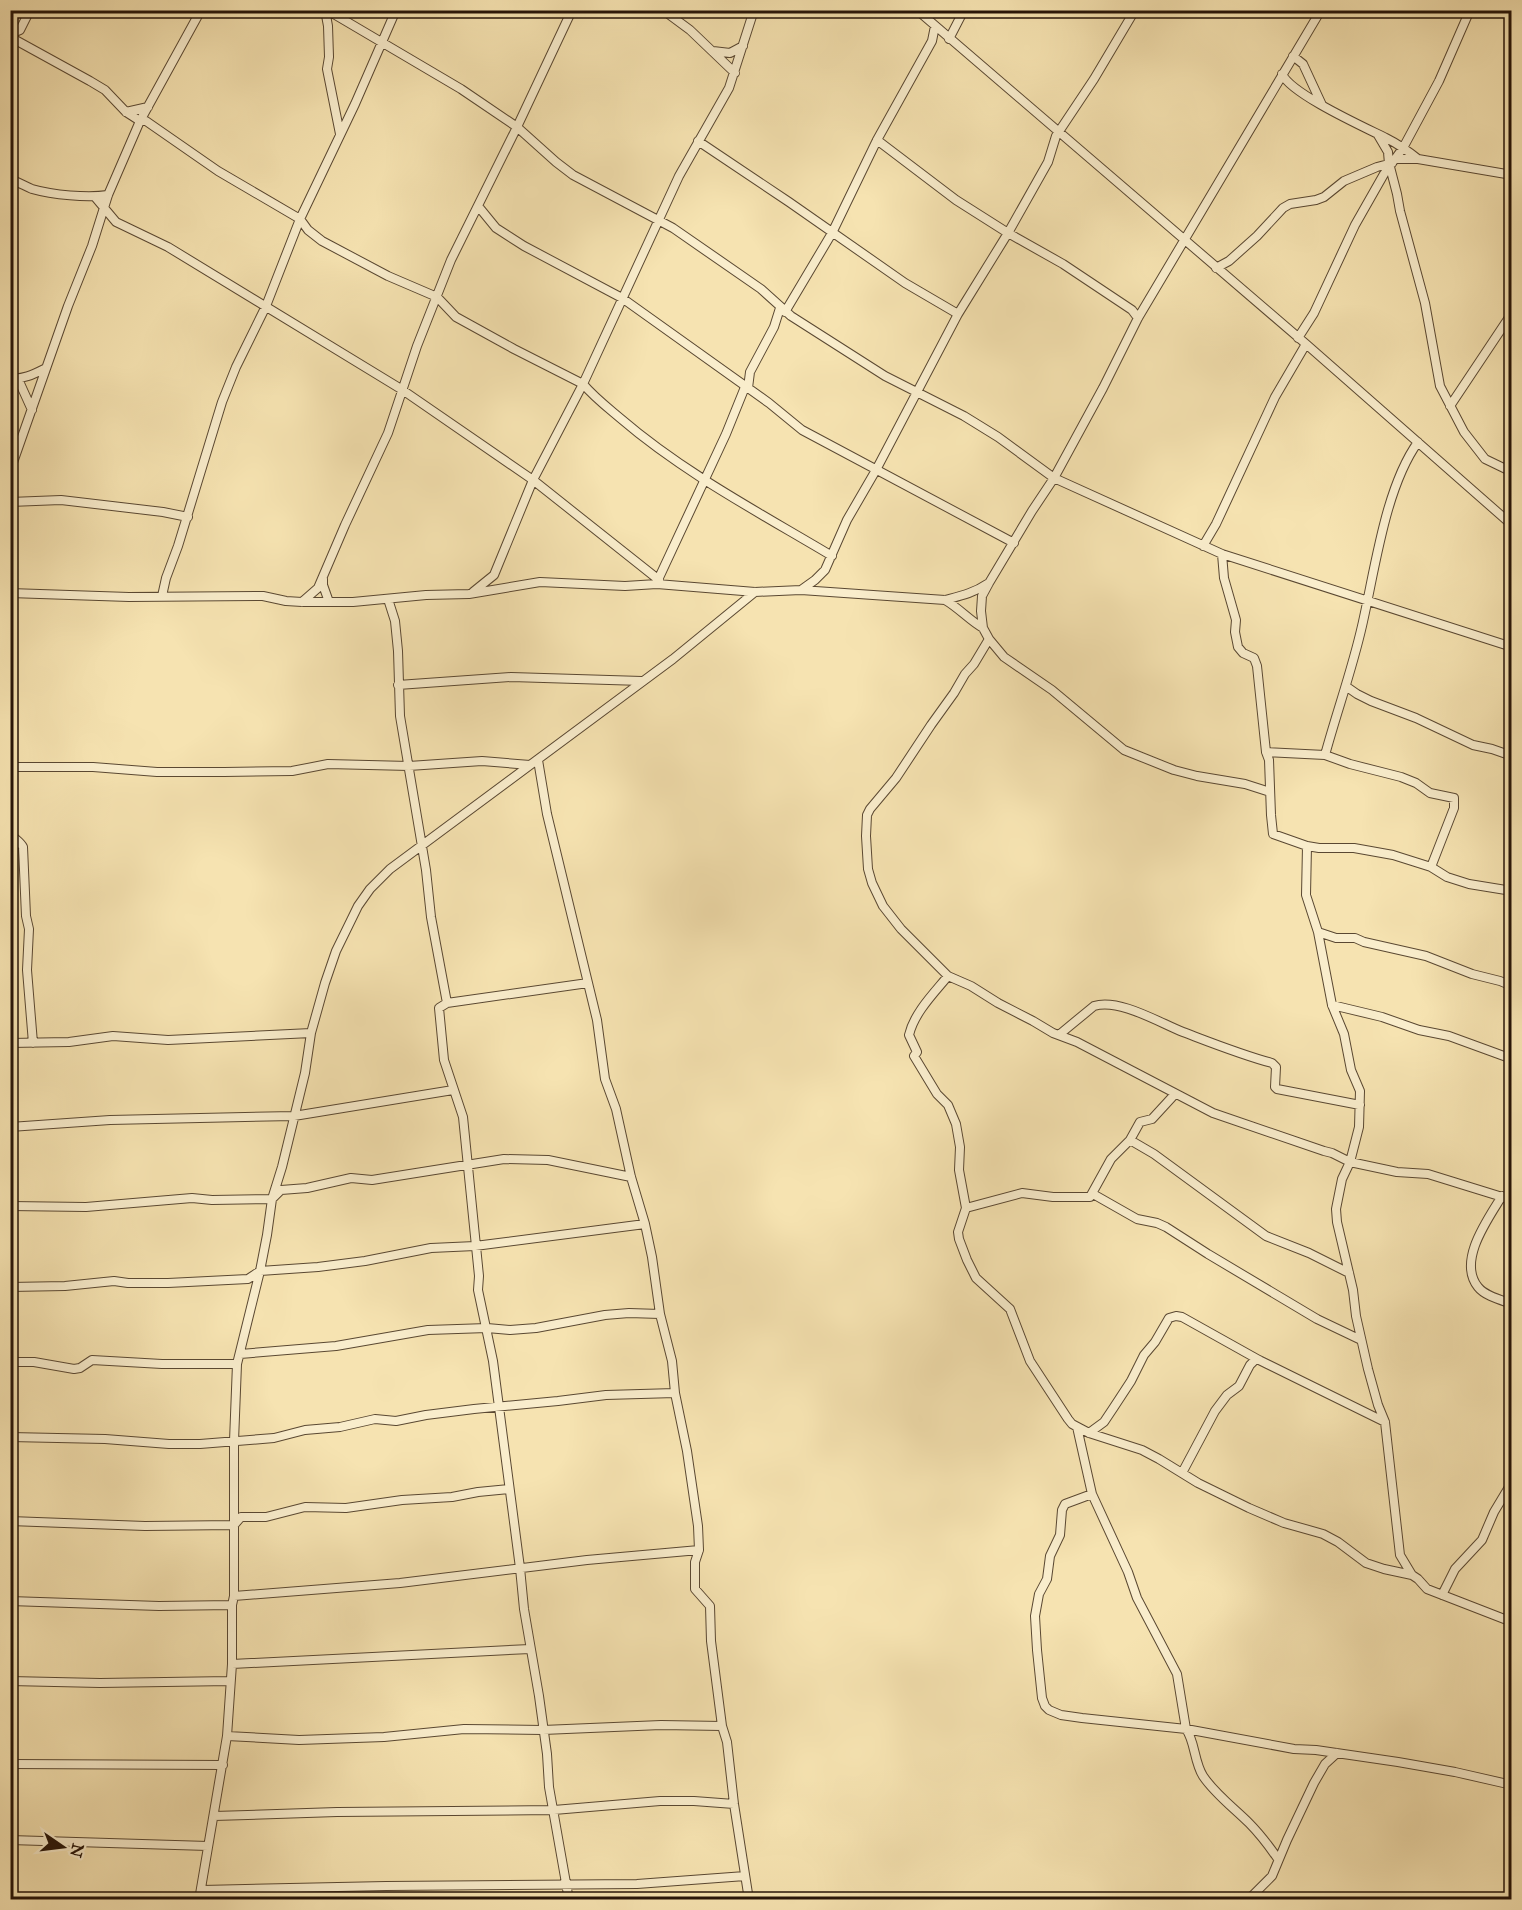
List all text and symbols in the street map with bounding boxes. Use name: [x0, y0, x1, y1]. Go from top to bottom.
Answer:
north arrow: [33, 1817, 93, 1877]
text: N: [66, 1842, 88, 1860]

